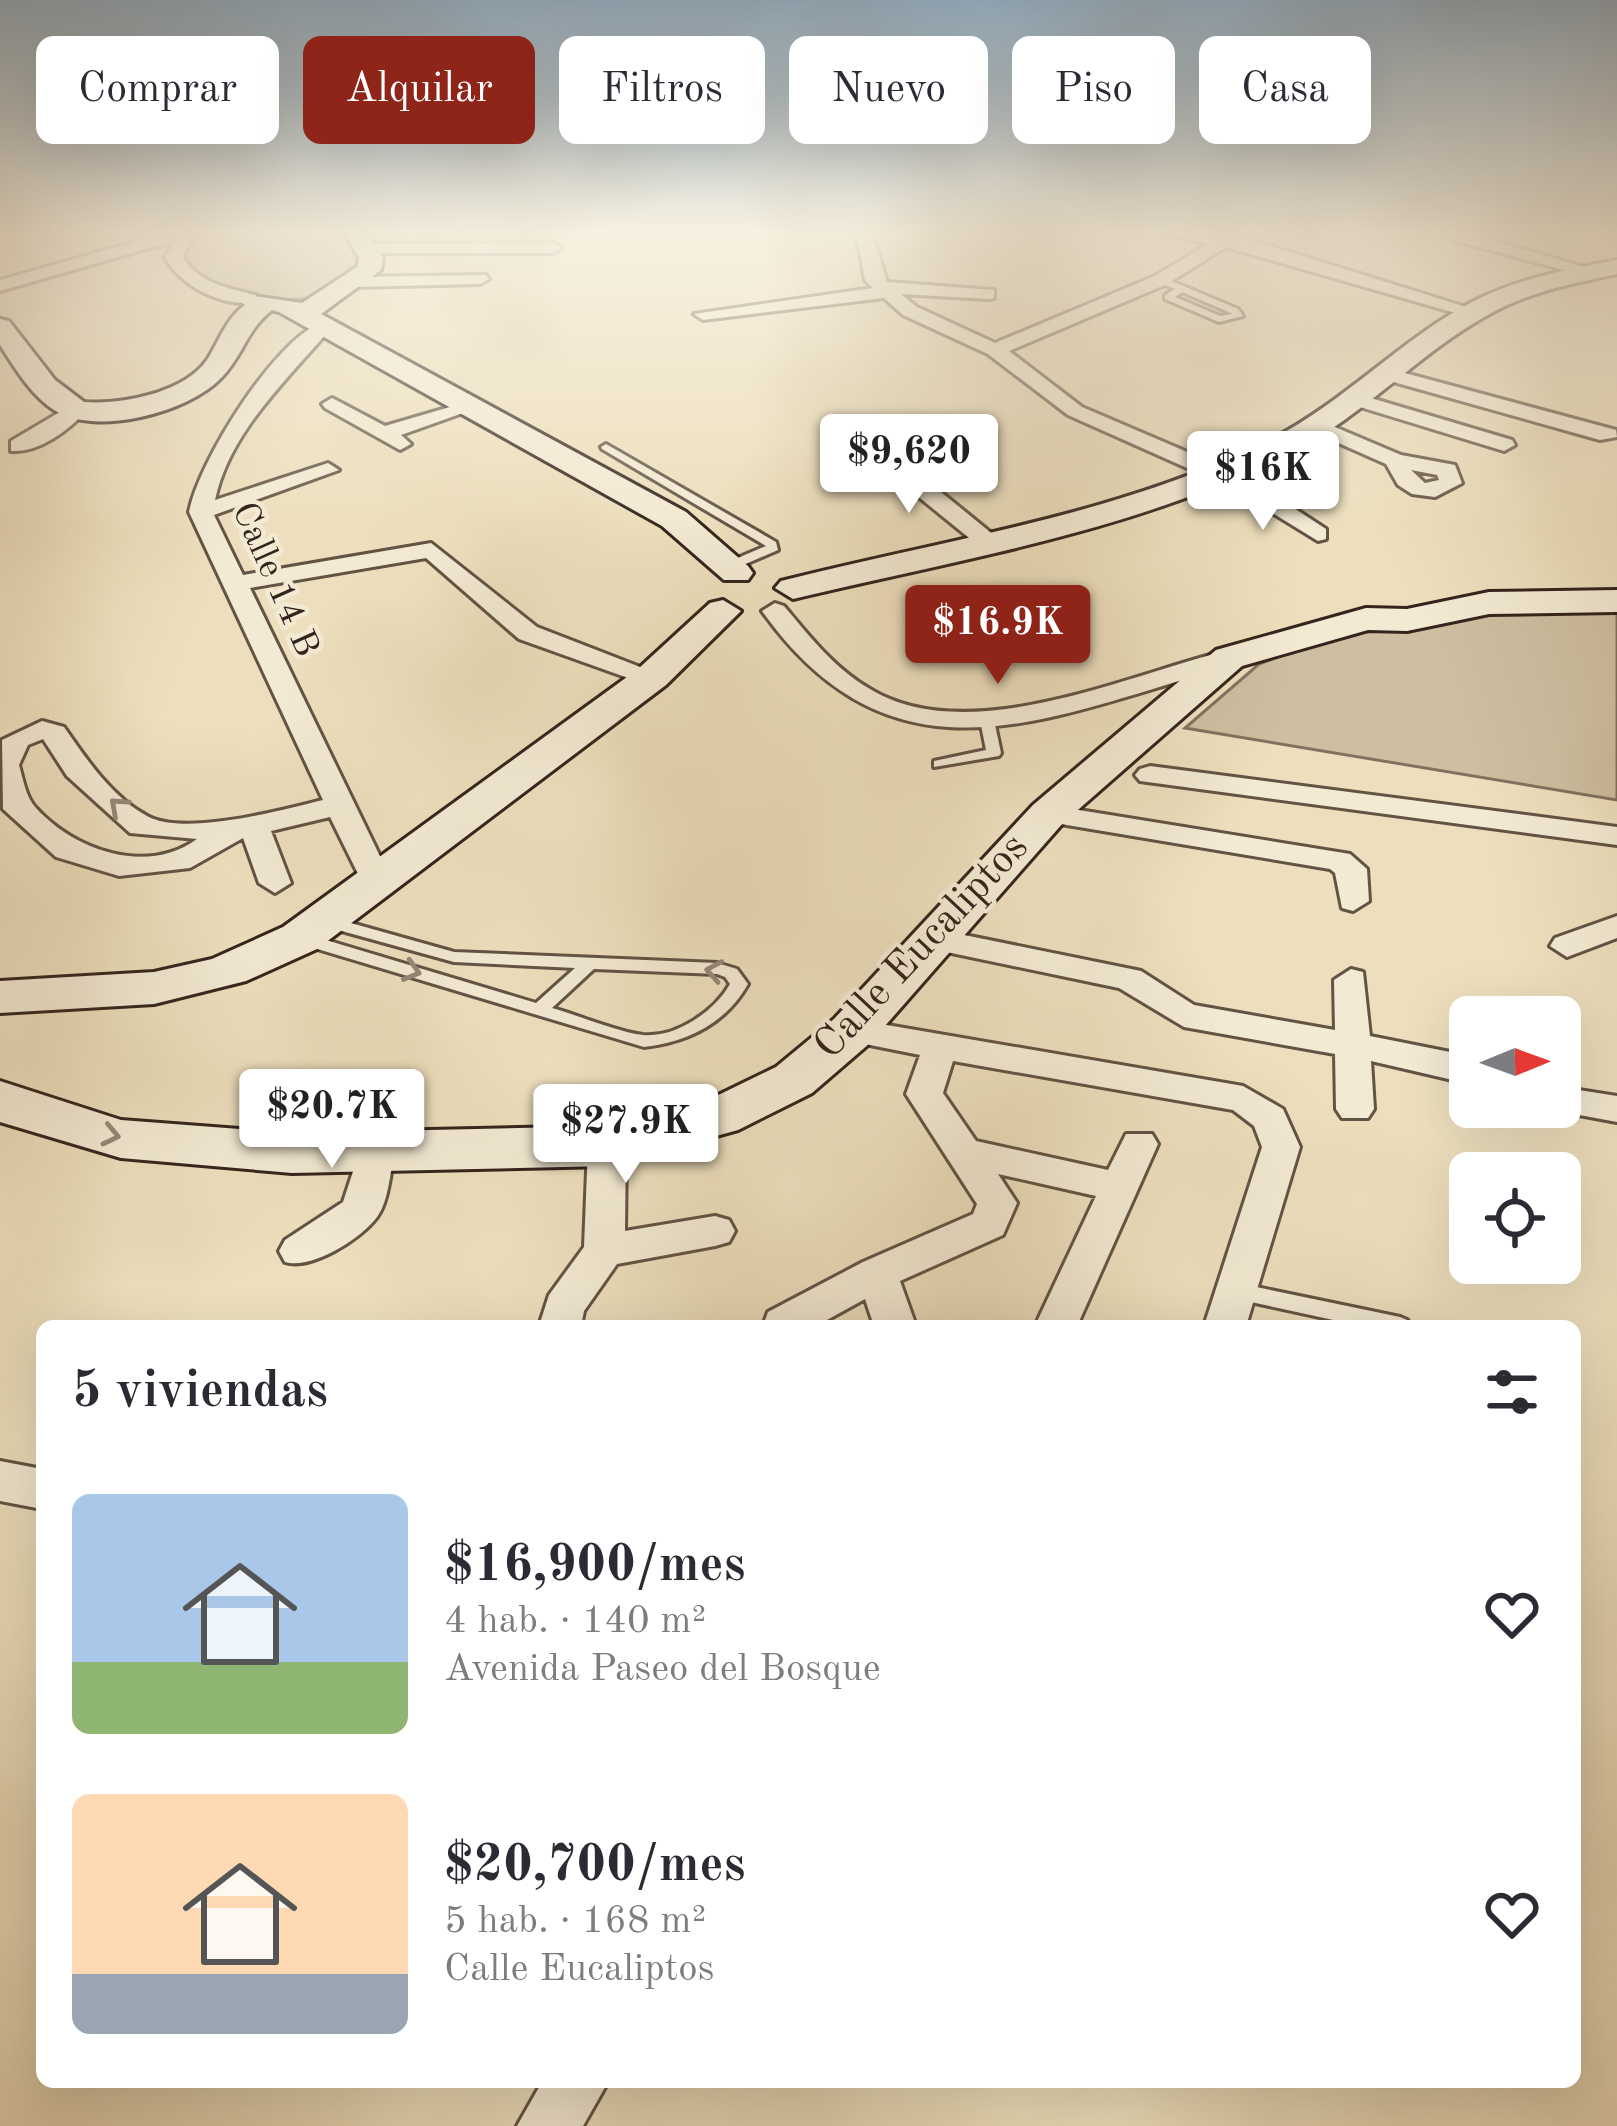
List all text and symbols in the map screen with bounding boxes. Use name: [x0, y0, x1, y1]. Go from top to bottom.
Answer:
chip: Comprar: [36, 36, 279, 144]
chip: Alquilar: [303, 36, 535, 144]
chip: Filtros: [559, 36, 765, 144]
chip: Nuevo: [789, 36, 988, 144]
chip: Piso: [1012, 36, 1175, 144]
chip: Casa: [1199, 36, 1371, 144]
pin: $9,620: [811, 414, 1007, 516]
pin: $16K: [1192, 431, 1334, 533]
text: $9,620: [847, 433, 971, 472]
text: $16K: [1214, 450, 1312, 489]
street label: Calle 14 B: [224, 497, 324, 663]
pin: $16.9K: [900, 585, 1096, 687]
text: $16.9K: [932, 604, 1064, 643]
one-way arrow: [110, 799, 132, 820]
street label: Calle Eucaliptos: [807, 826, 1037, 1068]
one-way arrow: [401, 957, 422, 982]
one-way arrow: [704, 960, 724, 985]
north arrow: [1449, 996, 1581, 1128]
map controls: [1449, 996, 1581, 1284]
pin: $20.7K: [234, 1069, 430, 1171]
pin: $27.9K: [528, 1084, 724, 1186]
text: $20.7K: [266, 1088, 398, 1127]
text: $27.9K: [560, 1103, 692, 1142]
one-way arrow: [100, 1122, 121, 1147]
button: locate: [1449, 1152, 1581, 1284]
icon: filters: [1479, 1359, 1545, 1425]
text: 5 viviendas: [72, 1367, 328, 1418]
text: $16,900/mes: [444, 1541, 746, 1592]
icon: home: [168, 1542, 312, 1686]
icon: heart: [1479, 1581, 1545, 1647]
text: 4 hab. · 140 m²: [444, 1602, 706, 1641]
text: Avenida Paseo del Bosque: [444, 1650, 881, 1689]
text: $20,700/mes: [444, 1841, 746, 1892]
icon: home: [168, 1842, 312, 1986]
icon: heart: [1479, 1881, 1545, 1947]
text: 5 hab. · 168 m²: [444, 1902, 706, 1941]
text: Calle Eucaliptos: [444, 1950, 715, 1989]

